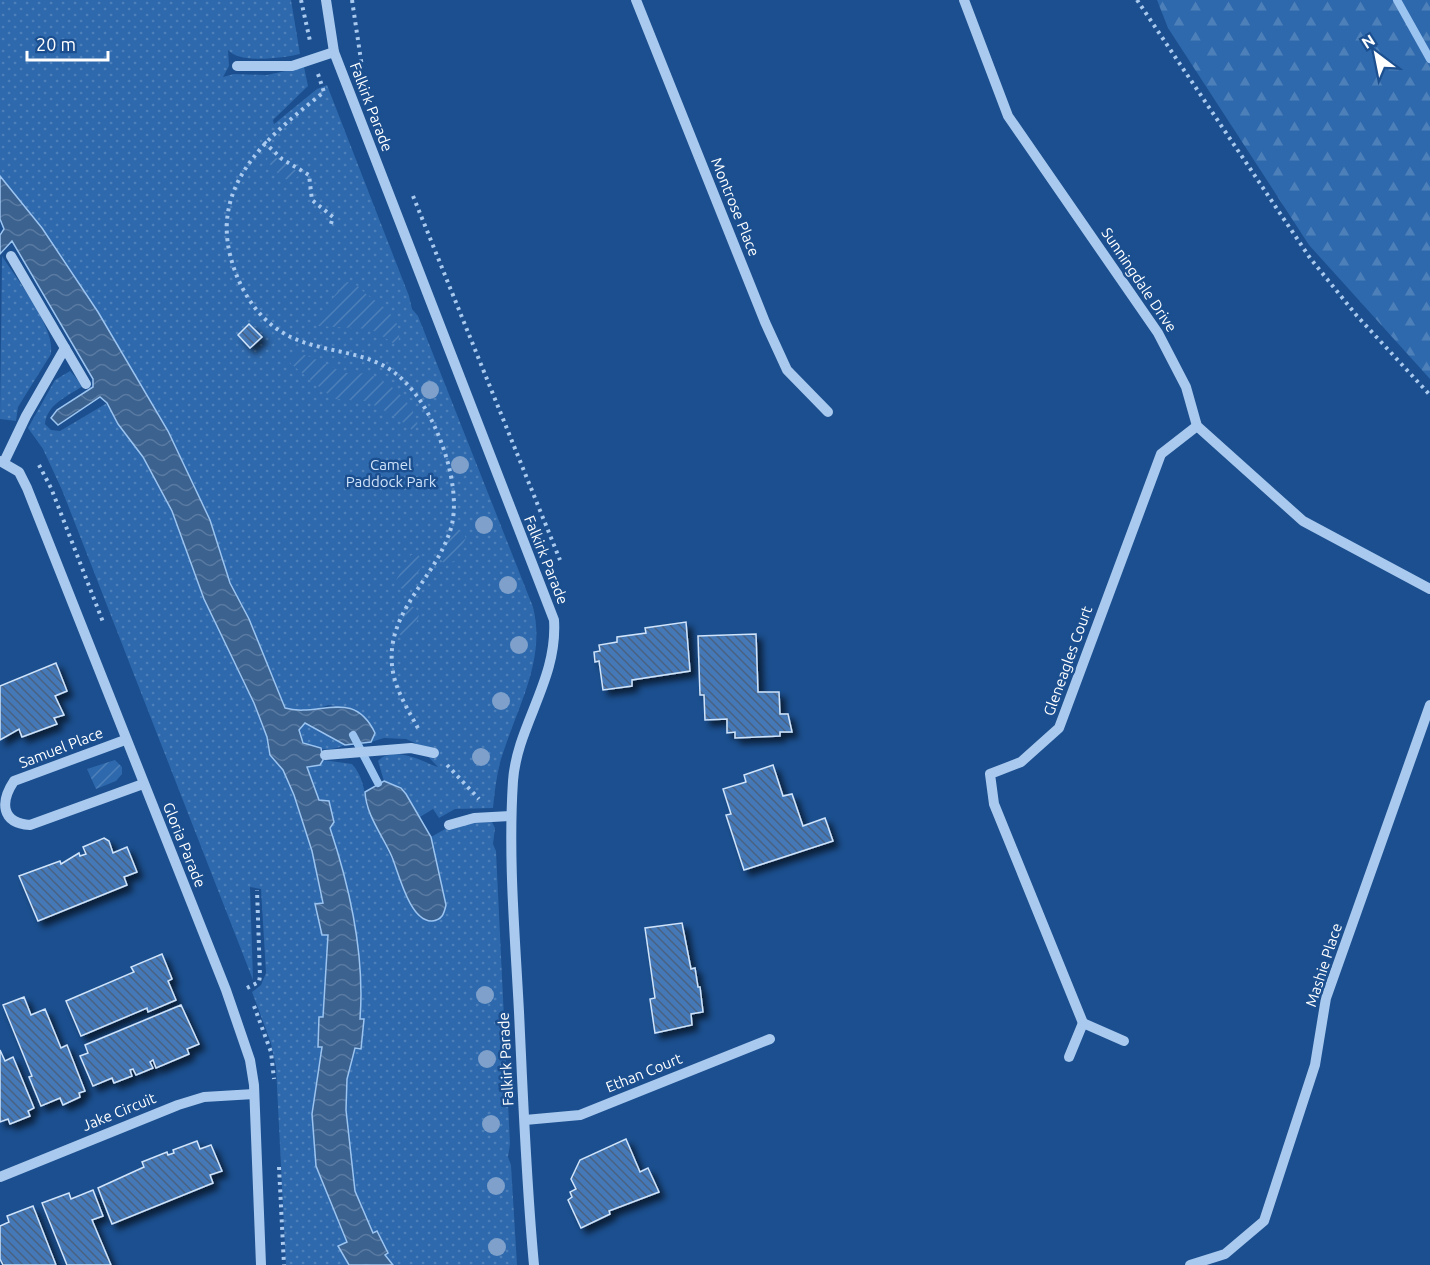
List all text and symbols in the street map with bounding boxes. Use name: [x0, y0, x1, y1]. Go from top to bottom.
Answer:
scale bar: [27, 24, 108, 62]
north arrow: [1346, 24, 1406, 84]
text: N: [1358, 30, 1378, 52]
text: 20 m: [36, 34, 76, 54]
street label: Falkirk Parade: [347, 60, 396, 154]
street label: Montrose Place: [708, 155, 763, 259]
street label: Sunningdale Drive: [1098, 224, 1181, 335]
park label: Camel Paddock Park: [346, 456, 437, 490]
street label: Falkirk Parade: [521, 513, 572, 607]
street label: Gleneagles Court: [1040, 604, 1095, 718]
street label: Samuel Place: [16, 724, 105, 771]
street label: Gloria Parade: [160, 800, 209, 890]
street label: Mashie Place: [1302, 921, 1345, 1009]
street label: Falkirk Parade: [495, 1012, 516, 1106]
street label: Ethan Court: [603, 1050, 684, 1096]
street label: Jake Circuit: [80, 1089, 158, 1134]

